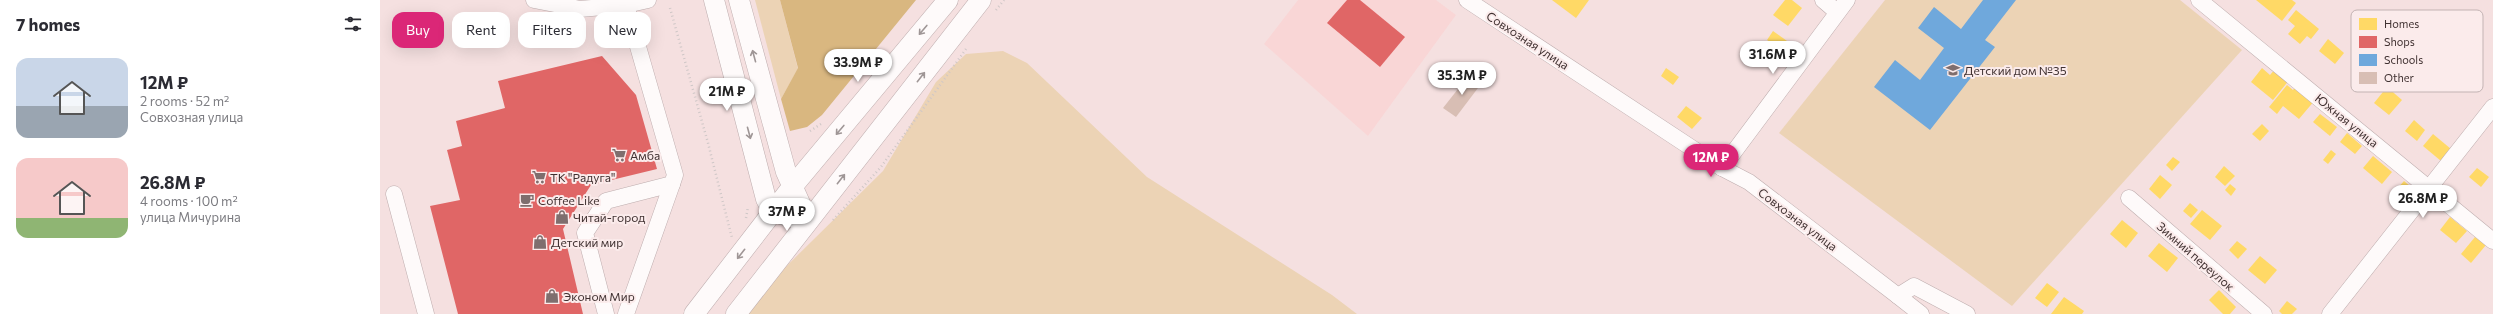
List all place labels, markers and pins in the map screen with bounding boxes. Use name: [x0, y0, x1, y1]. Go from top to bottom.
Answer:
pin: 31.6M ₽: [1736, 41, 1810, 75]
pin: 33.9M ₽: [821, 49, 895, 83]
pin: 35.3M ₽: [1425, 62, 1499, 96]
school or university icon: Детский дом №35: [1945, 62, 1961, 78]
place label: Детский дом №35: [1964, 63, 2067, 77]
pin: 21M ₽: [699, 78, 755, 112]
pin: 12M ₽: [1683, 144, 1739, 178]
supermarket icon: Амба: [611, 147, 627, 163]
place label: Амба: [630, 148, 660, 162]
supermarket icon: ТК "Радуга": [531, 169, 547, 185]
place label: ТК "Радуга": [550, 170, 615, 184]
pin: 26.8M ₽: [2386, 185, 2460, 219]
cafe icon: Coffee Like: [519, 192, 535, 208]
place label: Coffee Like: [538, 193, 600, 207]
pin: 37M ₽: [759, 198, 815, 232]
shop icon: Читай-город: [554, 209, 570, 225]
place label: Читай-город: [573, 210, 645, 224]
shop icon: Детский мир: [532, 234, 548, 250]
place label: Детский мир: [551, 235, 623, 249]
shop icon: Эконом Мир: [544, 288, 560, 304]
place label: Эконом Мир: [563, 289, 635, 303]

